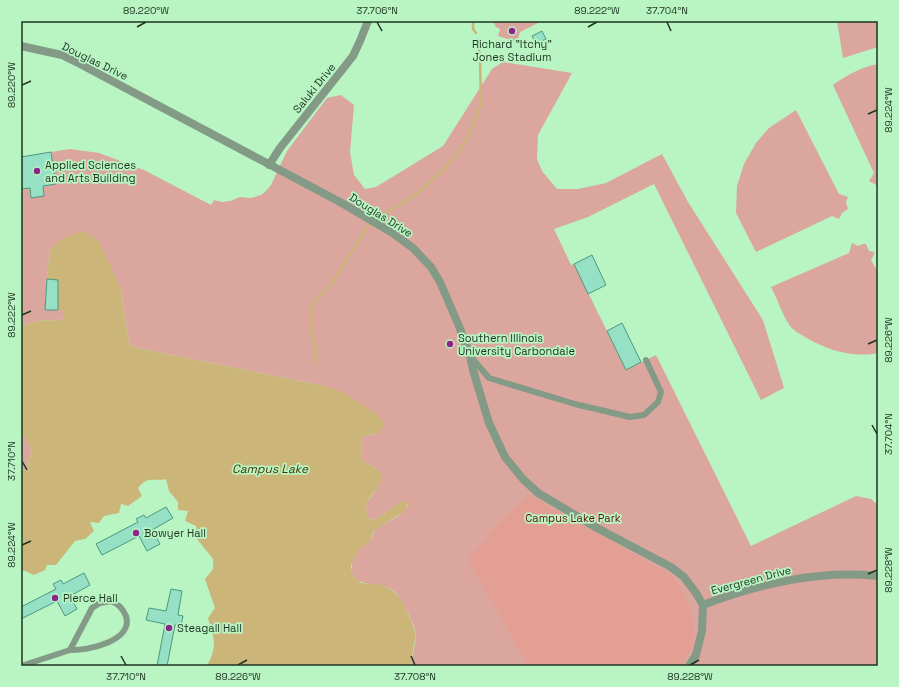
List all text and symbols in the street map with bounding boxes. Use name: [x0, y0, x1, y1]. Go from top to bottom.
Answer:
text: 89.220°W: [123, 4, 169, 17]
text: 37.706°N: [356, 4, 398, 17]
text: 89.222°W: [574, 4, 620, 17]
text: 37.704°N: [646, 4, 688, 17]
marker: Richard "Itchy" Jones Stadium: [507, 26, 517, 36]
place label: Richard "Itchy" Jones Stadium: [472, 37, 552, 64]
street label: Douglas Drive: [60, 39, 130, 83]
street label: Saluki Drive: [290, 60, 338, 116]
text: 89.220°W: [5, 62, 18, 108]
text: 89.224°W: [882, 87, 895, 133]
place label: Applied Sciences and Arts Building: [45, 158, 136, 185]
marker: Applied Sciences and Arts Building: [32, 166, 42, 176]
street label: Douglas Drive: [347, 190, 415, 240]
text: 89.222°W: [5, 292, 18, 338]
text: 89.226°W: [882, 317, 895, 363]
place label: Southern Illinois University Carbondale: [458, 331, 575, 358]
marker: Southern Illinois University Carbondale: [445, 339, 455, 349]
text: 37.704°N: [882, 413, 895, 455]
text: 37.710°N: [5, 441, 18, 481]
water label: Campus Lake: [232, 461, 309, 477]
park label: Campus Lake Park: [525, 511, 621, 525]
text: 89.224°W: [5, 522, 18, 568]
place label: Bowyer Hall: [144, 526, 206, 540]
marker: Bowyer Hall: [131, 528, 141, 538]
text: 89.228°W: [882, 547, 895, 593]
street label: Evergreen Drive: [709, 563, 793, 597]
place label: Pierce Hall: [63, 591, 118, 605]
marker: Pierce Hall: [50, 593, 60, 603]
place label: Steagall Hall: [177, 621, 242, 635]
marker: Steagall Hall: [164, 623, 174, 633]
text: 37.710°N: [106, 670, 146, 683]
text: 89.226°W: [215, 670, 261, 683]
text: 37.708°N: [394, 670, 436, 683]
text: 89.228°W: [667, 670, 713, 683]

